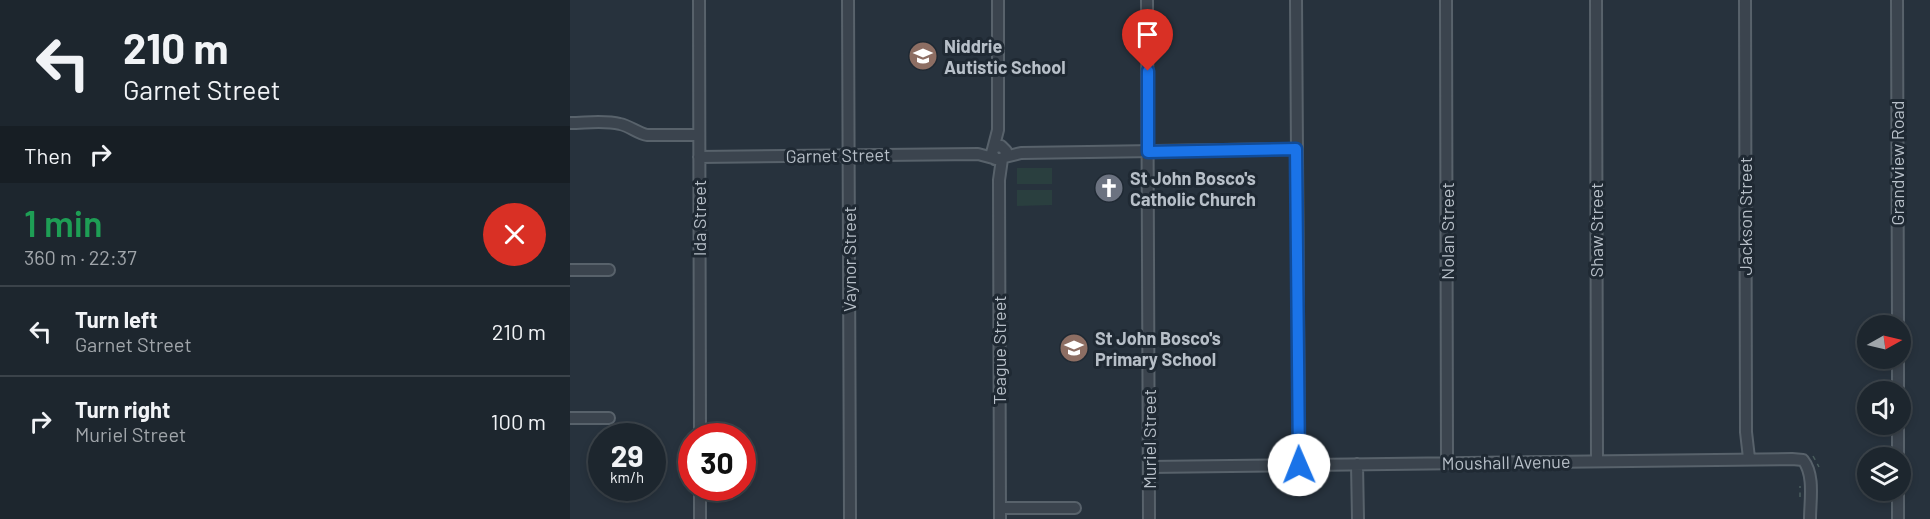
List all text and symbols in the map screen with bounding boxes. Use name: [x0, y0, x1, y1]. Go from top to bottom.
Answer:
pin: [1122, 9, 1173, 71]
icon: arrive: [1131, 18, 1164, 51]
text: 210 m: [123, 22, 229, 72]
icon: left: [24, 24, 102, 102]
place label: Niddrie Autistic School: [944, 35, 1066, 78]
school or university icon: Niddrie Autistic School: [907, 40, 939, 72]
text: Garnet Street: [123, 73, 281, 105]
street label: Grandview Road: [1886, 100, 1908, 226]
icon: right: [84, 138, 117, 171]
text: Then: [24, 142, 72, 168]
street label: Garnet Street: [785, 143, 891, 167]
street label: Jackson Street: [1734, 157, 1756, 275]
place label: St John Bosco's Catholic Church: [1130, 167, 1256, 210]
church icon: St John Bosco's Catholic Church: [1093, 172, 1125, 204]
street label: Ida Street: [688, 180, 710, 256]
street label: Nolan Street: [1436, 182, 1458, 280]
street label: Shaw Street: [1585, 182, 1607, 278]
text: 1 min: [24, 201, 103, 244]
button: close: [483, 203, 546, 266]
street label: Vaynor Street: [838, 206, 860, 312]
text: 360 m · 22:37: [24, 245, 137, 269]
street label: Teague Street: [988, 295, 1010, 405]
text: Turn left: [75, 306, 158, 332]
icon: left: [24, 315, 57, 348]
north arrow: [1857, 315, 1911, 369]
map controls: [1857, 315, 1911, 501]
text: 210 m: [492, 318, 546, 344]
place label: St John Bosco's Primary School: [1095, 327, 1221, 370]
text: Garnet Street: [75, 332, 192, 356]
school or university icon: St John Bosco's Primary School: [1058, 332, 1090, 364]
button: sound: [1857, 381, 1911, 435]
street label: Muriel Street: [1138, 389, 1160, 489]
text: Turn right: [75, 396, 170, 422]
icon: right: [24, 405, 57, 438]
text: 100 m: [491, 408, 546, 434]
text: Muriel Street: [75, 422, 186, 446]
speed limit sign: 30: [678, 423, 756, 501]
position arrow: [1267, 433, 1331, 497]
text: 29: [611, 437, 643, 473]
button: layers: [1857, 447, 1911, 501]
street label: Moushall Avenue: [1441, 450, 1571, 474]
text: km/h: [610, 468, 644, 486]

